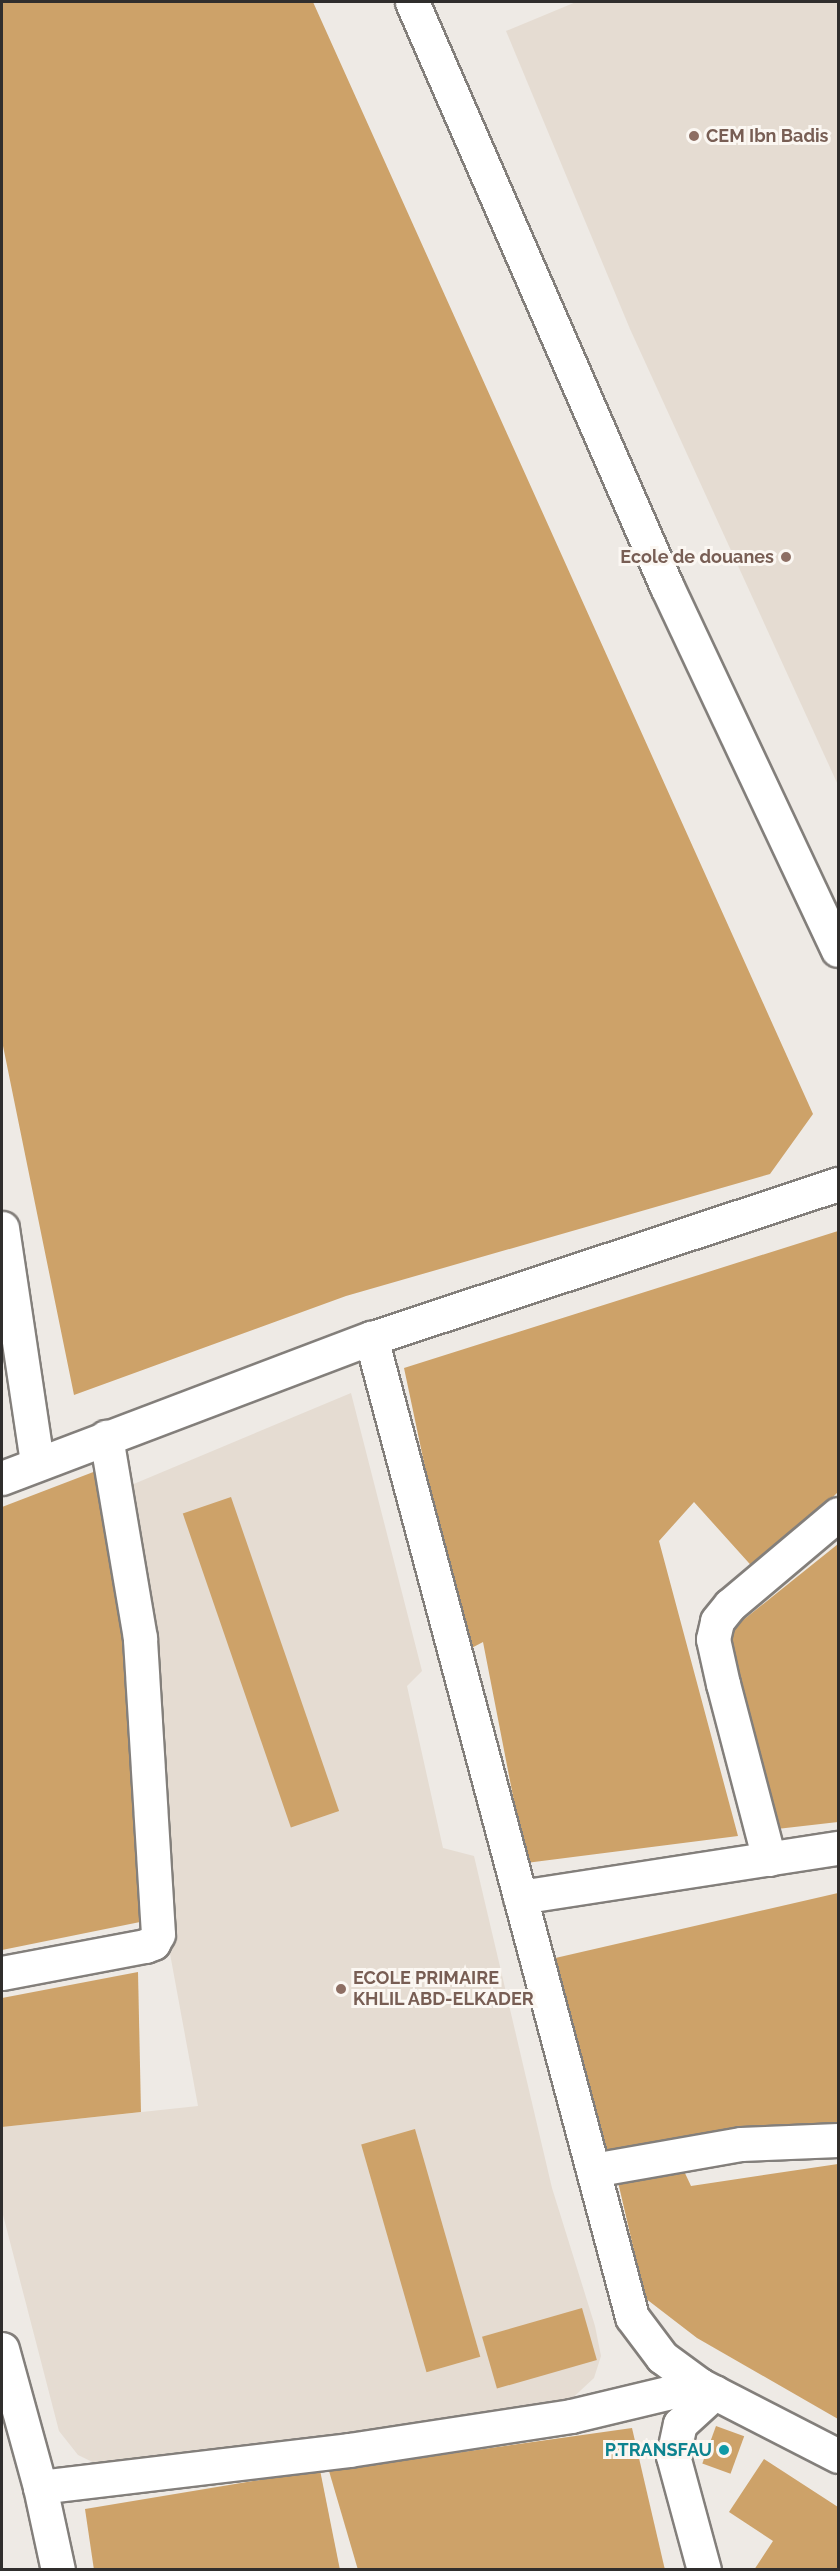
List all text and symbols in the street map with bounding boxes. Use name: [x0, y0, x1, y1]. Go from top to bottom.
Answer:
place label: CEM Ibn Badis: [706, 125, 828, 147]
marker: CEM Ibn Badis: [687, 129, 701, 143]
place label: Ecole de douanes: [620, 546, 774, 568]
marker: Ecole de douanes: [779, 550, 793, 564]
place label: ECOLE PRIMAIRE KHLIL ABD-ELKADER: [353, 1968, 535, 2010]
marker: ECOLE PRIMAIRE KHLIL ABD-ELKADER: [334, 1982, 348, 1996]
place label: P.TRANSFAU: [605, 2439, 712, 2461]
marker: P.TRANSFAU: [717, 2443, 731, 2457]

